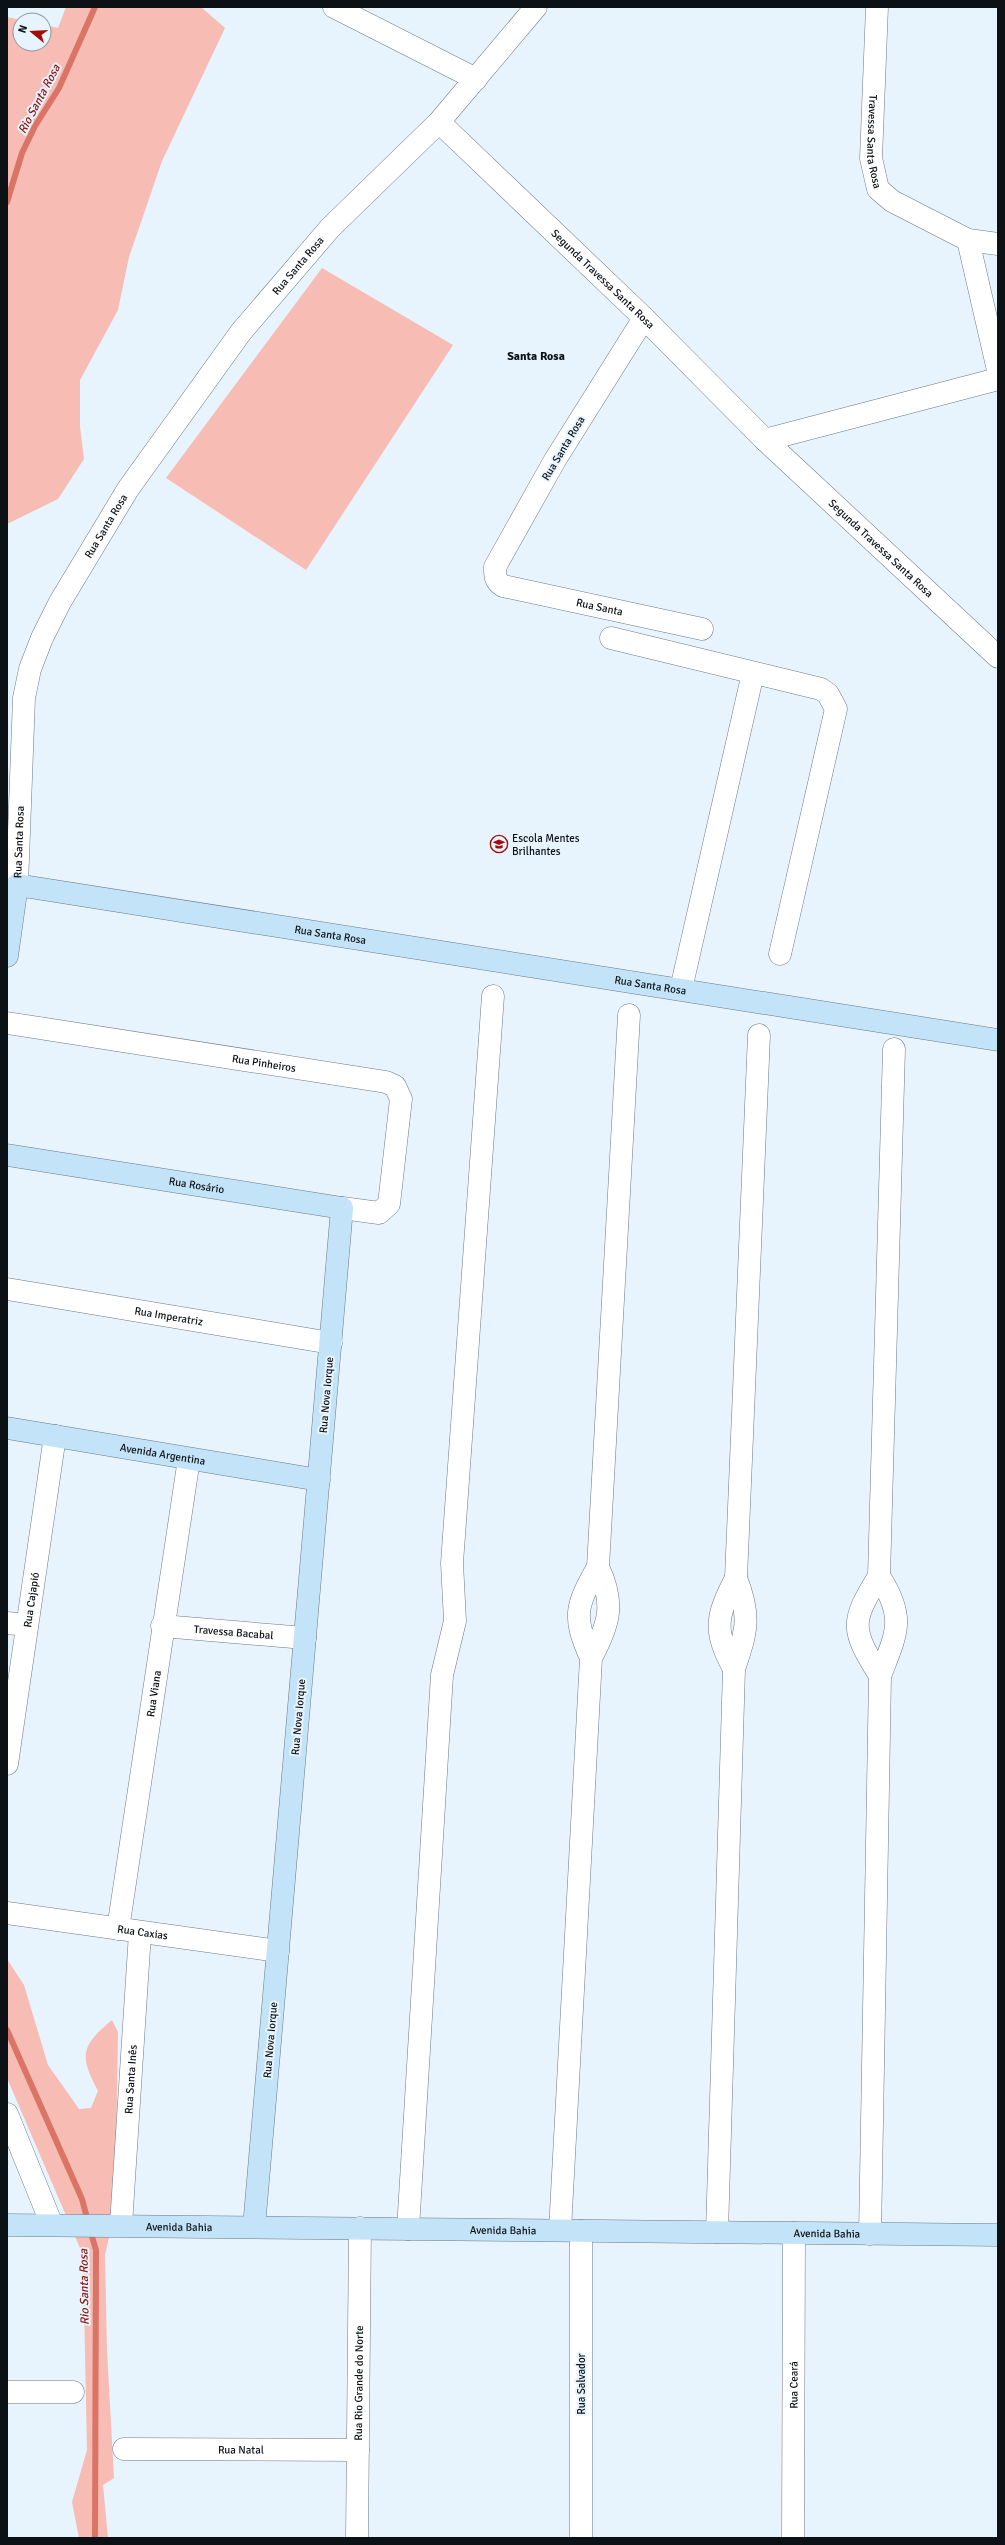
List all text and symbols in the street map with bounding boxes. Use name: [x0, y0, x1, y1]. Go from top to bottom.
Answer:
north arrow: [12, 12, 52, 52]
text: N: [16, 23, 30, 35]
water label: Rio Santa Rosa: [15, 61, 64, 136]
street label: Travessa Santa Rosa: [864, 94, 884, 190]
street label: Segunda Travessa Santa Rosa: [548, 227, 657, 332]
street label: Rua Santa Rosa: [270, 234, 327, 298]
district label: Santa Rosa: [507, 349, 565, 364]
street label: Rua Santa Rosa: [539, 413, 588, 483]
street label: Rua Santa Rosa: [82, 491, 131, 561]
street label: Segunda Travessa Santa Rosa: [826, 497, 936, 600]
street label: Rua Santa: [575, 596, 625, 619]
street label: Rua Santa Rosa: [11, 805, 27, 879]
place label: Escola Mentes Brilhantes: [512, 832, 580, 858]
school or university icon: Escola Mentes Brilhantes: [489, 834, 509, 854]
street label: Rua Santa Rosa: [293, 923, 368, 947]
street label: Rua Santa Rosa: [613, 973, 688, 998]
street label: Rua Pinheiros: [231, 1052, 297, 1075]
street label: Rua Rosário: [168, 1175, 225, 1196]
street label: Rua Imperatriz: [133, 1304, 204, 1329]
street label: Rua Nova Iorque: [317, 1356, 336, 1434]
street label: Avenida Argentina: [119, 1441, 207, 1468]
street label: Rua Cajapió: [21, 1571, 42, 1628]
street label: Travessa Bacabal: [193, 1623, 274, 1642]
street label: Rua Viana: [144, 1669, 164, 1718]
street label: Rua Nova Iorque: [289, 1678, 308, 1756]
street label: Rua Caxias: [116, 1923, 169, 1943]
street label: Rua Nova Iorque: [261, 2001, 280, 2079]
street label: Rua Santa Inês: [122, 2044, 140, 2114]
street label: Avenida Bahia: [146, 2220, 213, 2234]
street label: Avenida Bahia: [470, 2224, 537, 2237]
street label: Avenida Bahia: [794, 2227, 861, 2241]
water label: Rio Santa Rosa: [76, 2248, 93, 2325]
street label: Rua Rio Grande do Norte: [352, 2325, 366, 2441]
street label: Rua Salvador: [575, 2353, 588, 2415]
street label: Rua Ceará: [787, 2361, 801, 2409]
street label: Rua Natal: [218, 2443, 264, 2457]

